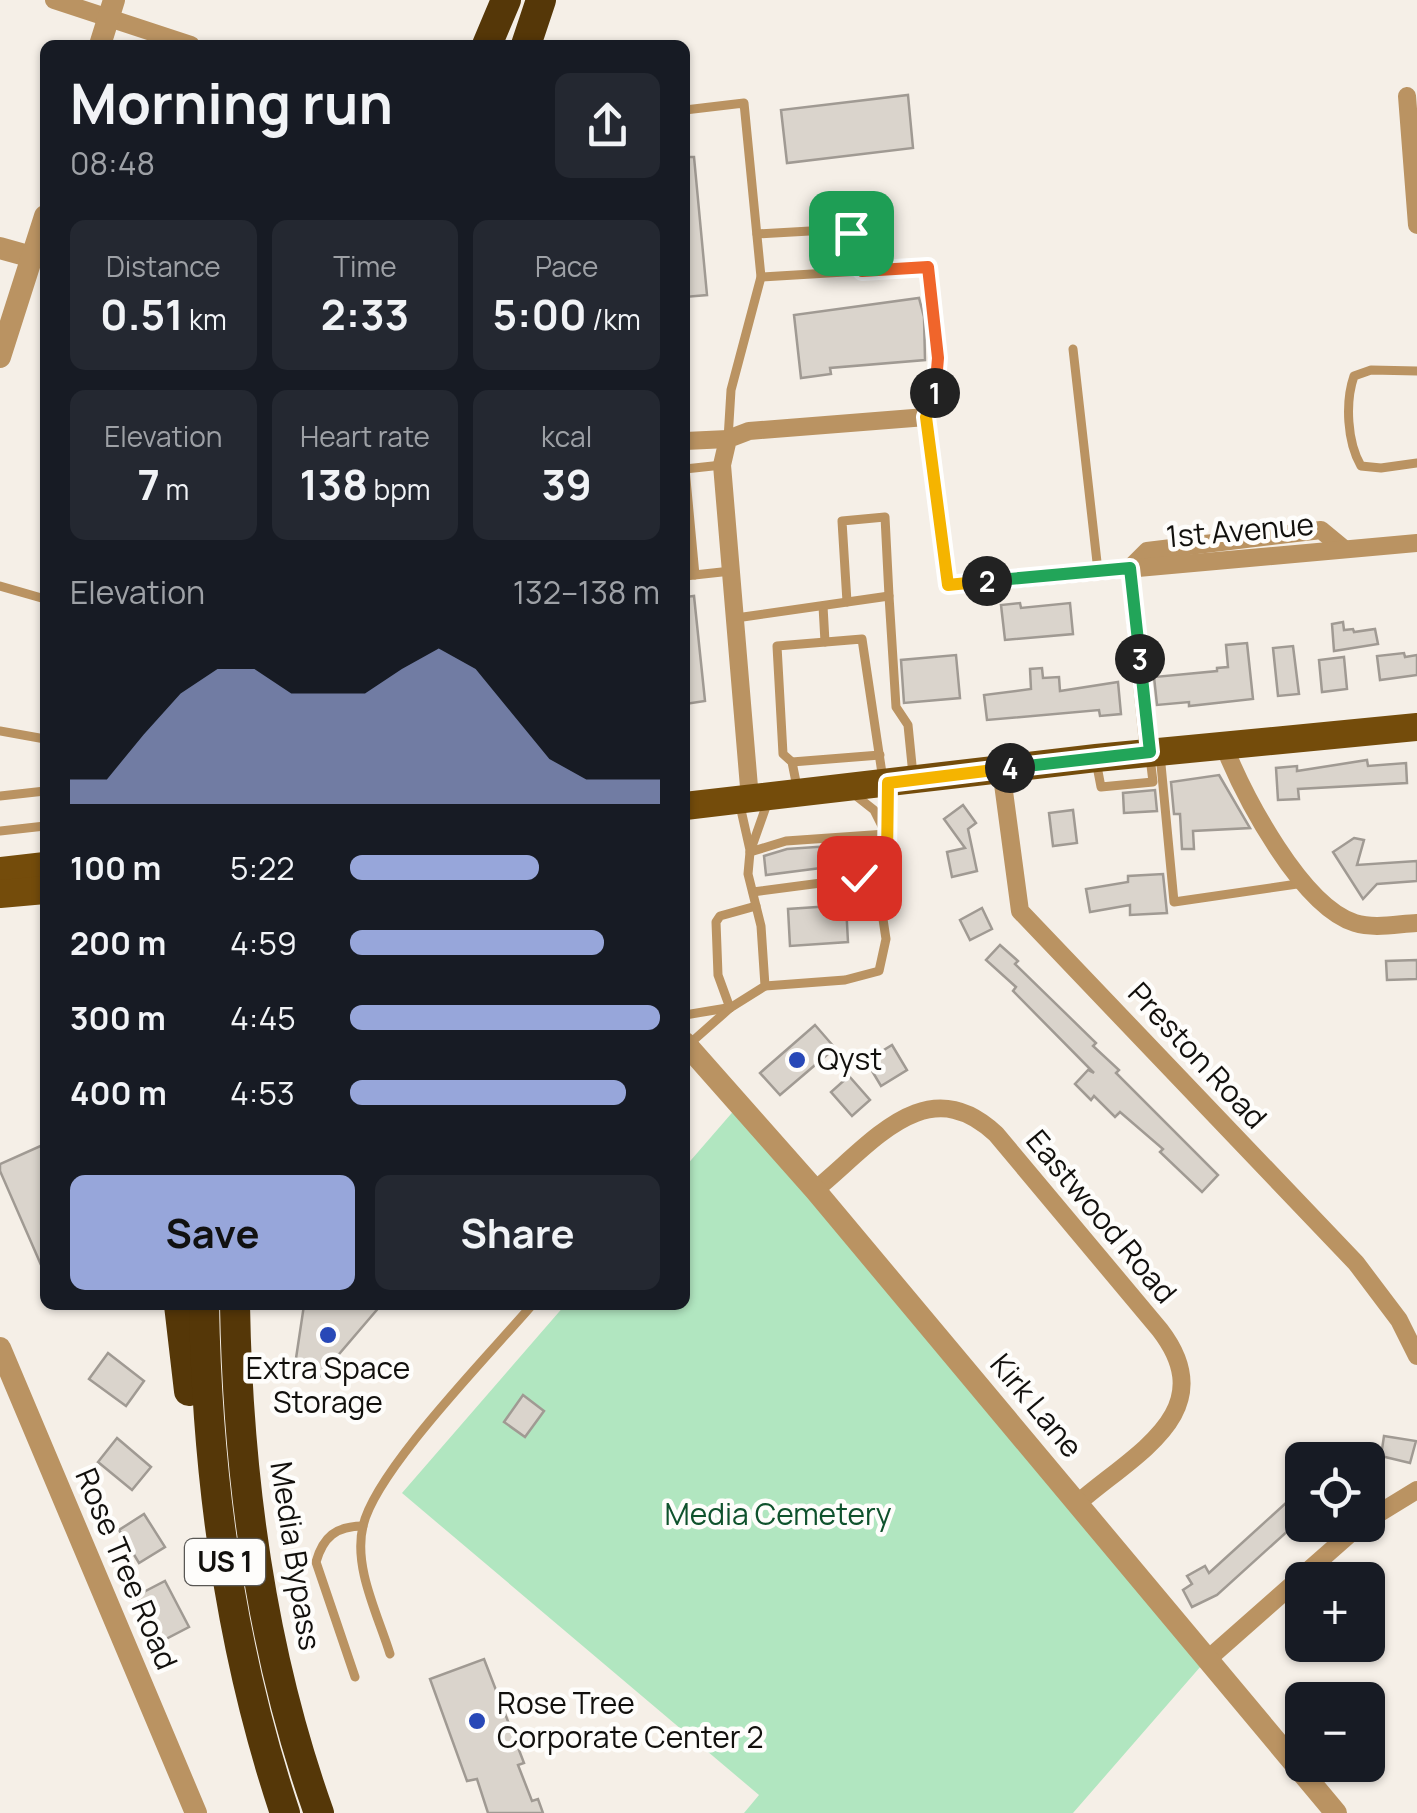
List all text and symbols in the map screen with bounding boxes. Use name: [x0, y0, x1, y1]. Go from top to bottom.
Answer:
text: Morning run: [70, 65, 393, 141]
button: share: [555, 73, 660, 178]
text: 08:48: [70, 141, 155, 185]
pin: [809, 191, 894, 276]
icon: arrive: [824, 206, 879, 261]
text: Distance: [106, 247, 221, 285]
text: Time: [333, 247, 397, 285]
text: Pace: [535, 247, 598, 285]
text: 0.51: [100, 285, 183, 343]
text: 2:33: [321, 285, 409, 343]
text: 5:00: [492, 285, 587, 343]
text: km: [183, 300, 227, 338]
text: /km: [587, 300, 641, 338]
pin: 1: [910, 368, 960, 418]
text: 1: [929, 374, 941, 412]
text: Elevation: [104, 417, 222, 455]
text: Heart rate: [300, 417, 430, 455]
text: kcal: [541, 417, 592, 455]
text: 7: [137, 455, 160, 513]
text: 138: [299, 455, 368, 513]
text: 39: [541, 455, 592, 513]
text: m: [160, 470, 189, 508]
text: bpm: [368, 470, 431, 508]
street label: 1st Avenue: [1164, 503, 1315, 556]
pin: 2: [962, 556, 1012, 606]
text: 2: [979, 562, 995, 600]
text: Elevation: [70, 570, 205, 614]
text: 132–138 m: [513, 570, 660, 614]
pin: 3: [1115, 634, 1165, 684]
text: 3: [1132, 640, 1148, 678]
pin: 4: [985, 743, 1035, 793]
text: 4: [1001, 749, 1019, 787]
pin: [817, 836, 902, 921]
text: 100 m: [70, 846, 161, 890]
text: 5:22: [230, 846, 295, 890]
icon: check: [832, 851, 887, 906]
text: 200 m: [70, 921, 166, 965]
text: 4:59: [230, 921, 297, 965]
street label: Preston Road: [1120, 973, 1277, 1137]
text: 300 m: [70, 996, 166, 1040]
text: 4:45: [230, 996, 296, 1040]
place label: Qyst: [817, 1038, 882, 1079]
marker: Qyst: [786, 1049, 808, 1071]
text: 400 m: [70, 1071, 167, 1115]
text: 4:53: [230, 1071, 295, 1115]
street label: Eastwood Road: [1018, 1121, 1187, 1311]
button: Save: [70, 1175, 355, 1290]
button: Share: [375, 1175, 660, 1290]
marker: Extra Space Storage: [317, 1324, 339, 1346]
street label: Kirk Lane: [982, 1344, 1093, 1466]
place label: Extra Space Storage: [246, 1347, 410, 1422]
map controls: [1285, 1442, 1385, 1782]
button: locate: [1285, 1442, 1385, 1542]
street label: Media Bypass: [261, 1459, 332, 1653]
street label: Rose Tree Road: [67, 1461, 188, 1675]
park label: Media Cemetery: [664, 1493, 892, 1534]
road number: US 1: [185, 1539, 265, 1585]
button: +: [1285, 1562, 1385, 1662]
place label: Rose Tree Corporate Center 2: [497, 1682, 764, 1757]
button: −: [1285, 1682, 1385, 1782]
marker: Rose Tree Corporate Center 2: [466, 1710, 488, 1732]

